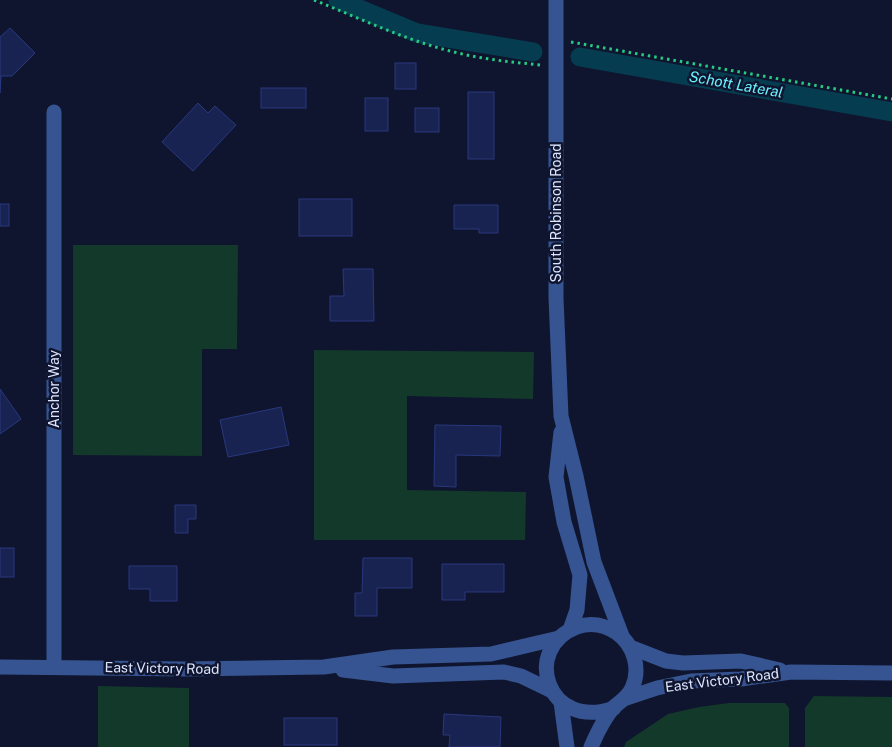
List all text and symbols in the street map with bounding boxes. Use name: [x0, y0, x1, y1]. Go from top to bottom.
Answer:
water label: Schott Lateral: [688, 67, 784, 101]
street label: South Robinson Road: [548, 143, 564, 283]
street label: Anchor Way: [46, 350, 62, 428]
street label: East Victory Road: [105, 659, 219, 677]
street label: East Victory Road: [664, 665, 780, 695]

